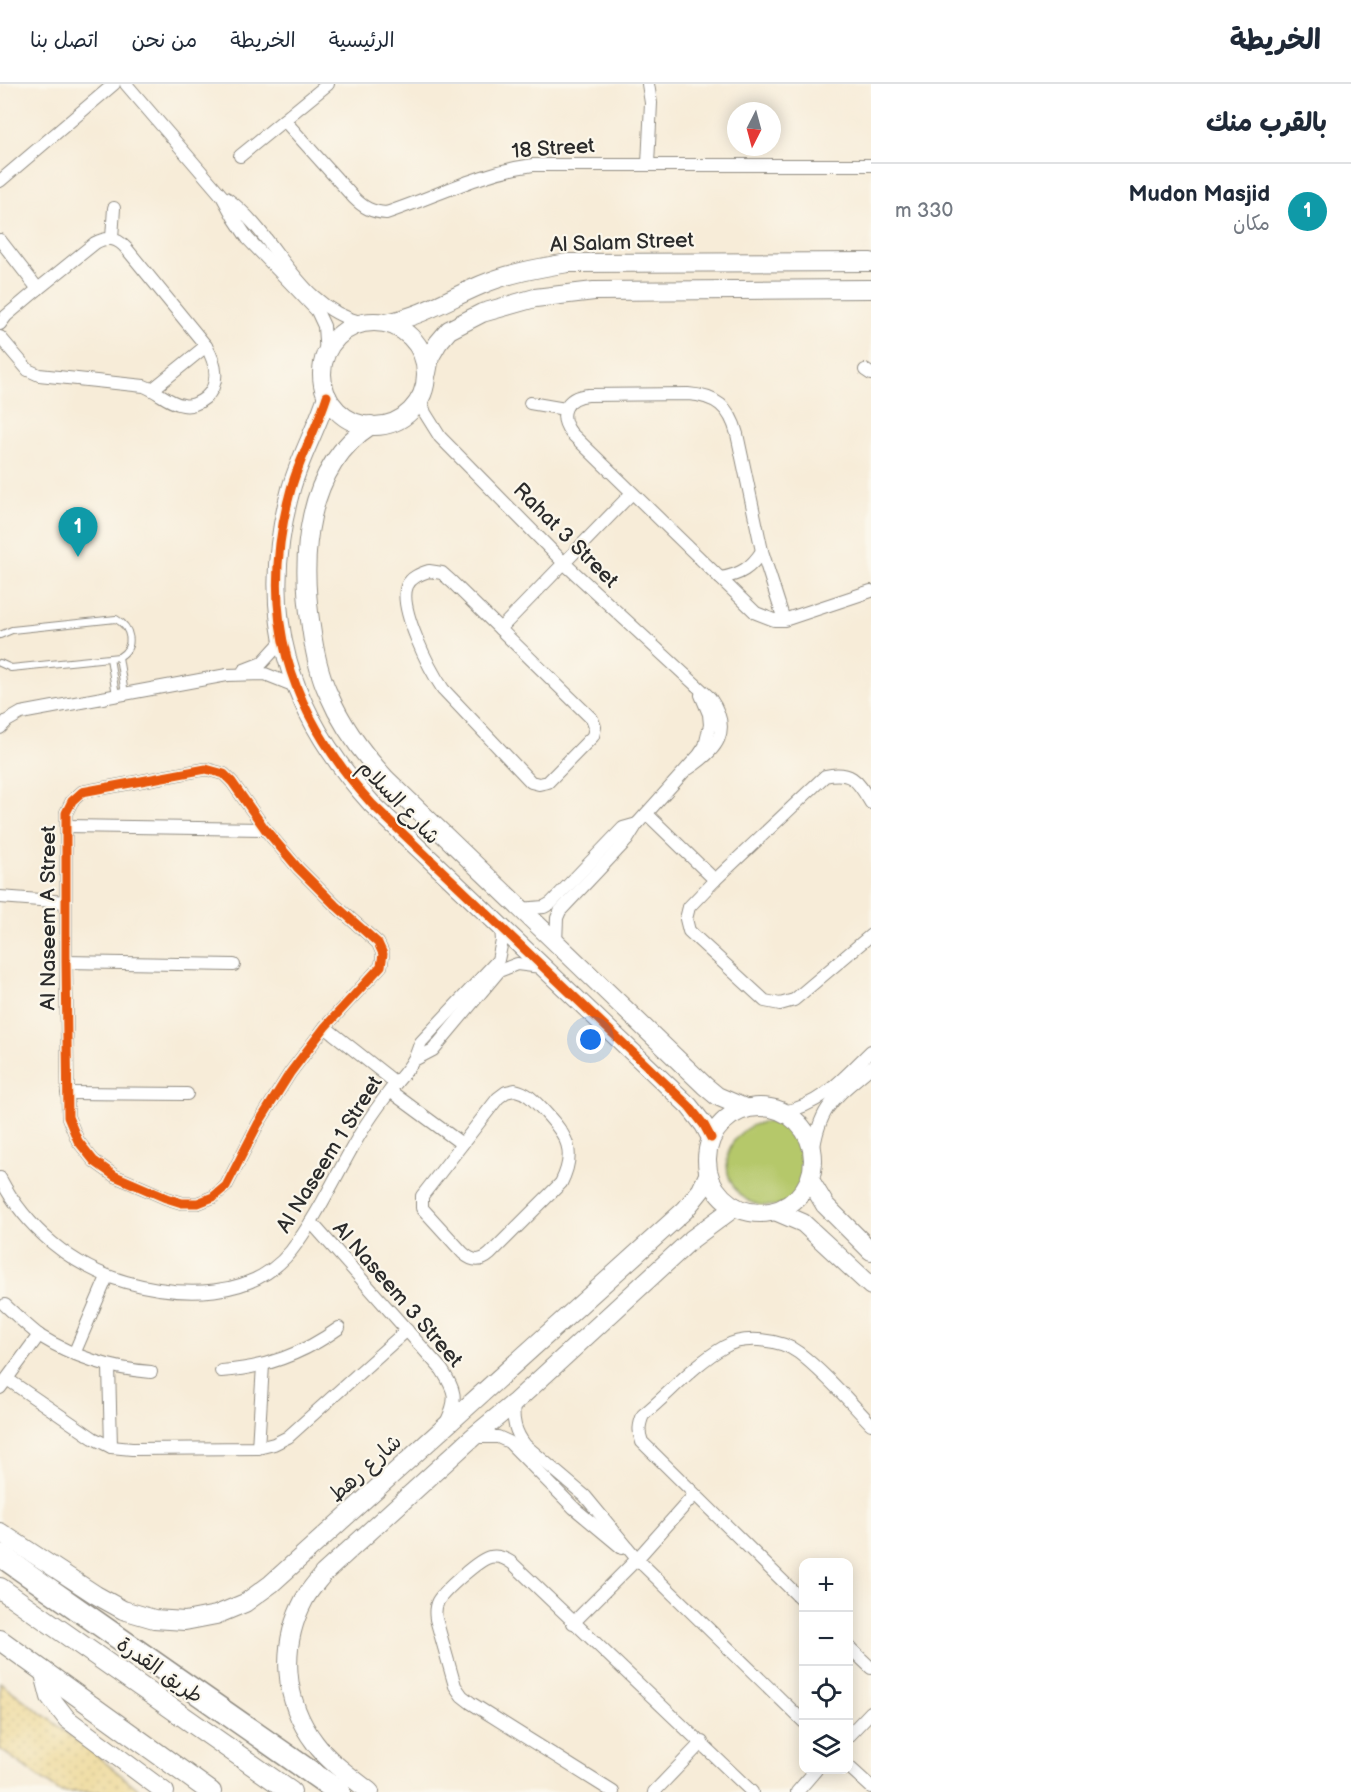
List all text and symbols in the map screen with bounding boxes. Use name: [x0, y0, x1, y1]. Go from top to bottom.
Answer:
text: الخريطة: [1230, 24, 1321, 57]
text: اتصل بنا: [30, 28, 98, 53]
text: من نحن: [131, 28, 197, 53]
text: الخريطة: [230, 28, 296, 53]
text: الرئيسية: [329, 28, 395, 53]
north arrow: [727, 102, 781, 156]
text: بالقرب منك: [1206, 108, 1327, 139]
street label: 18 Street: [511, 133, 596, 164]
text: Mudon Masjid: [1129, 181, 1270, 208]
text: 330 m: [895, 199, 953, 223]
text: 1: [1303, 199, 1312, 223]
text: مكان: [1233, 212, 1270, 236]
street label: Al Salam Street: [550, 227, 695, 258]
street label: Rahat 3 Street: [508, 478, 624, 593]
pin: 1: [58, 508, 98, 557]
street label: شارع السلام: [350, 755, 445, 852]
street label: Al Naseem A Street: [36, 825, 61, 1010]
your location: [576, 1025, 605, 1054]
street label: Al Naseem 1 Street: [271, 1071, 388, 1237]
street label: Al Naseem 3 Street: [327, 1216, 468, 1373]
street label: شارع رهط: [324, 1429, 408, 1509]
map controls: [799, 1558, 853, 1774]
button: +: [799, 1558, 853, 1612]
button: −: [799, 1612, 853, 1666]
street label: طريق القدرة: [112, 1632, 208, 1709]
button: locate: [799, 1666, 853, 1720]
button: layers: [799, 1720, 853, 1774]

